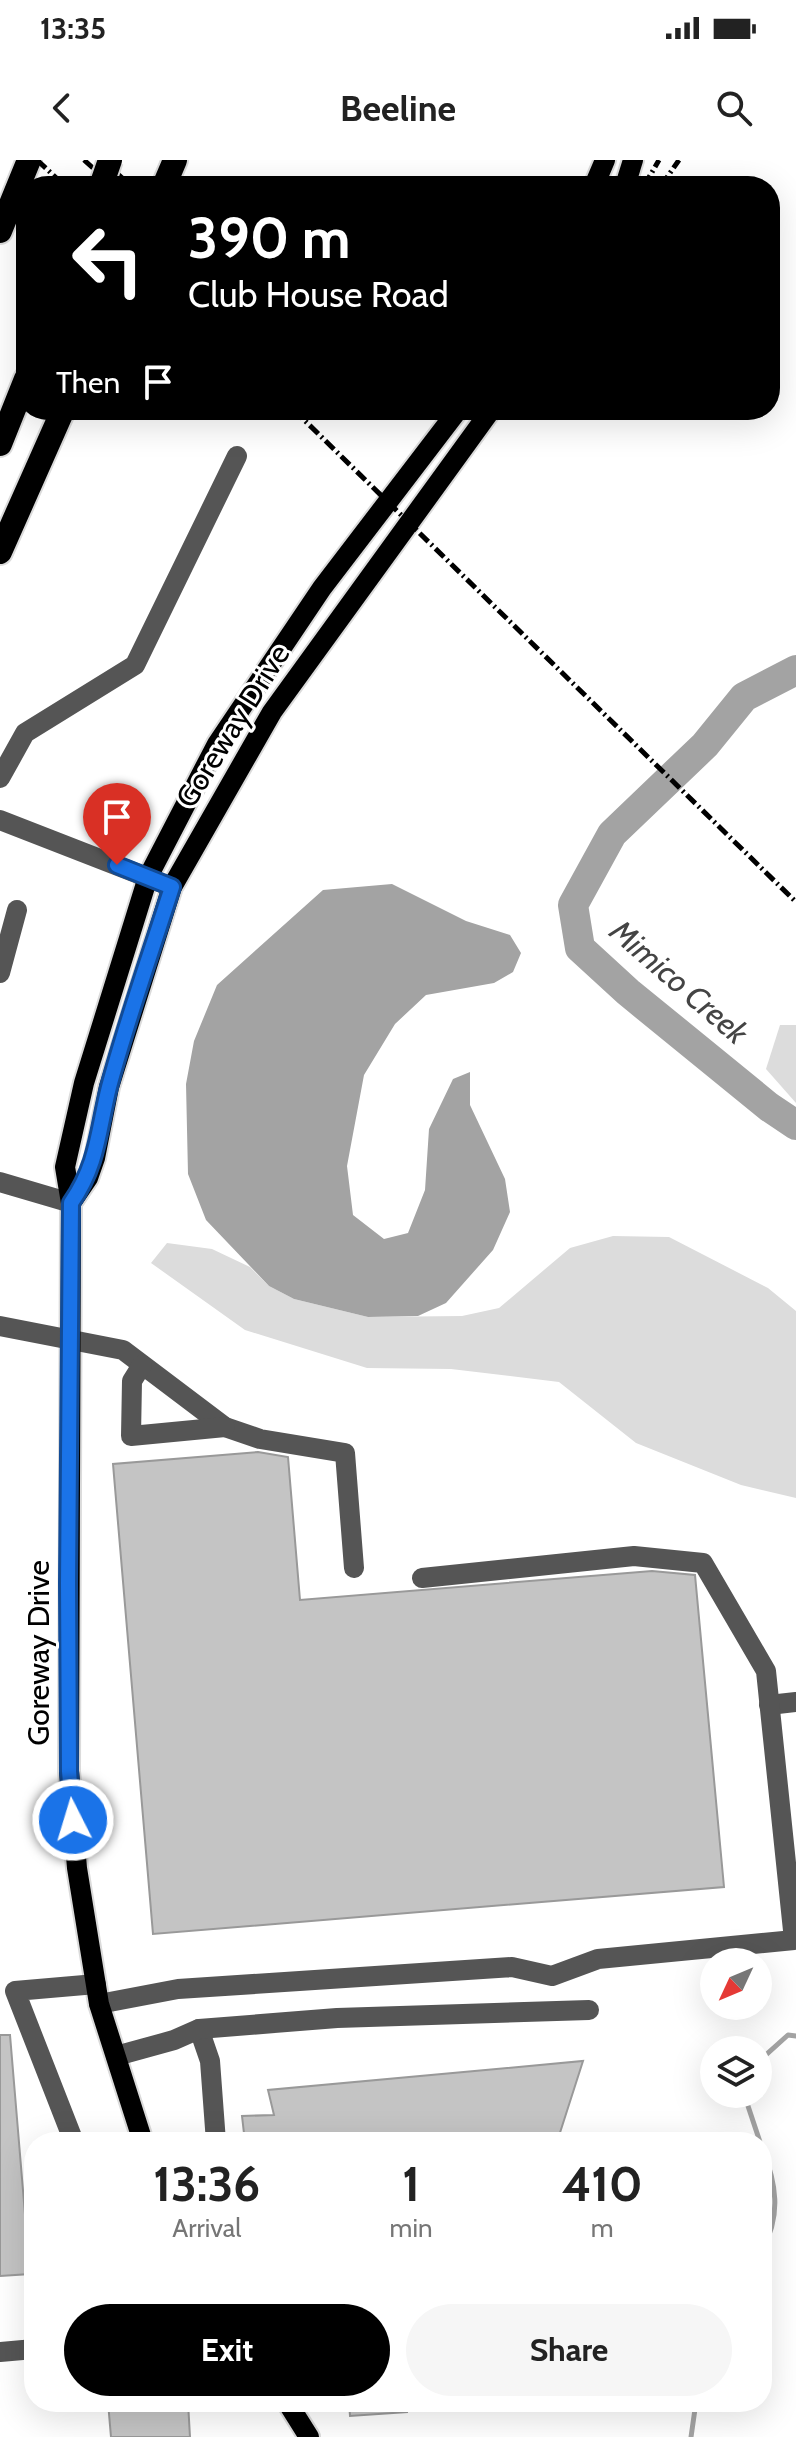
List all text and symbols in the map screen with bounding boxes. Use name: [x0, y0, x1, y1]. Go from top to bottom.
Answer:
text: 13:35: [40, 10, 106, 47]
icon: back: [40, 86, 84, 130]
text: Beeline: [340, 86, 456, 130]
icon: search: [712, 86, 756, 130]
text: 390 m: [188, 204, 350, 272]
icon: left: [56, 208, 160, 312]
text: Club House Road: [188, 272, 449, 316]
icon: arrive: [136, 360, 180, 404]
text: Then: [56, 364, 120, 401]
street label: Goreway Drive: [168, 637, 297, 814]
pin: [83, 783, 151, 865]
icon: arrive: [95, 795, 139, 839]
water label: Mimico Creek: [602, 911, 757, 1053]
street label: Goreway Drive: [20, 1560, 57, 1746]
position arrow: [31, 1778, 115, 1862]
north arrow: [700, 1948, 772, 2020]
map controls: [700, 1948, 772, 2108]
button: layers: [700, 2036, 772, 2108]
text: 13:36: [153, 2155, 260, 2213]
text: 1: [402, 2155, 420, 2213]
text: 410: [562, 2155, 643, 2213]
text: Arrival: [172, 2212, 241, 2244]
text: min: [390, 2212, 432, 2244]
text: m: [591, 2212, 614, 2244]
button: Exit: [64, 2304, 390, 2396]
button: Share: [406, 2304, 732, 2396]

